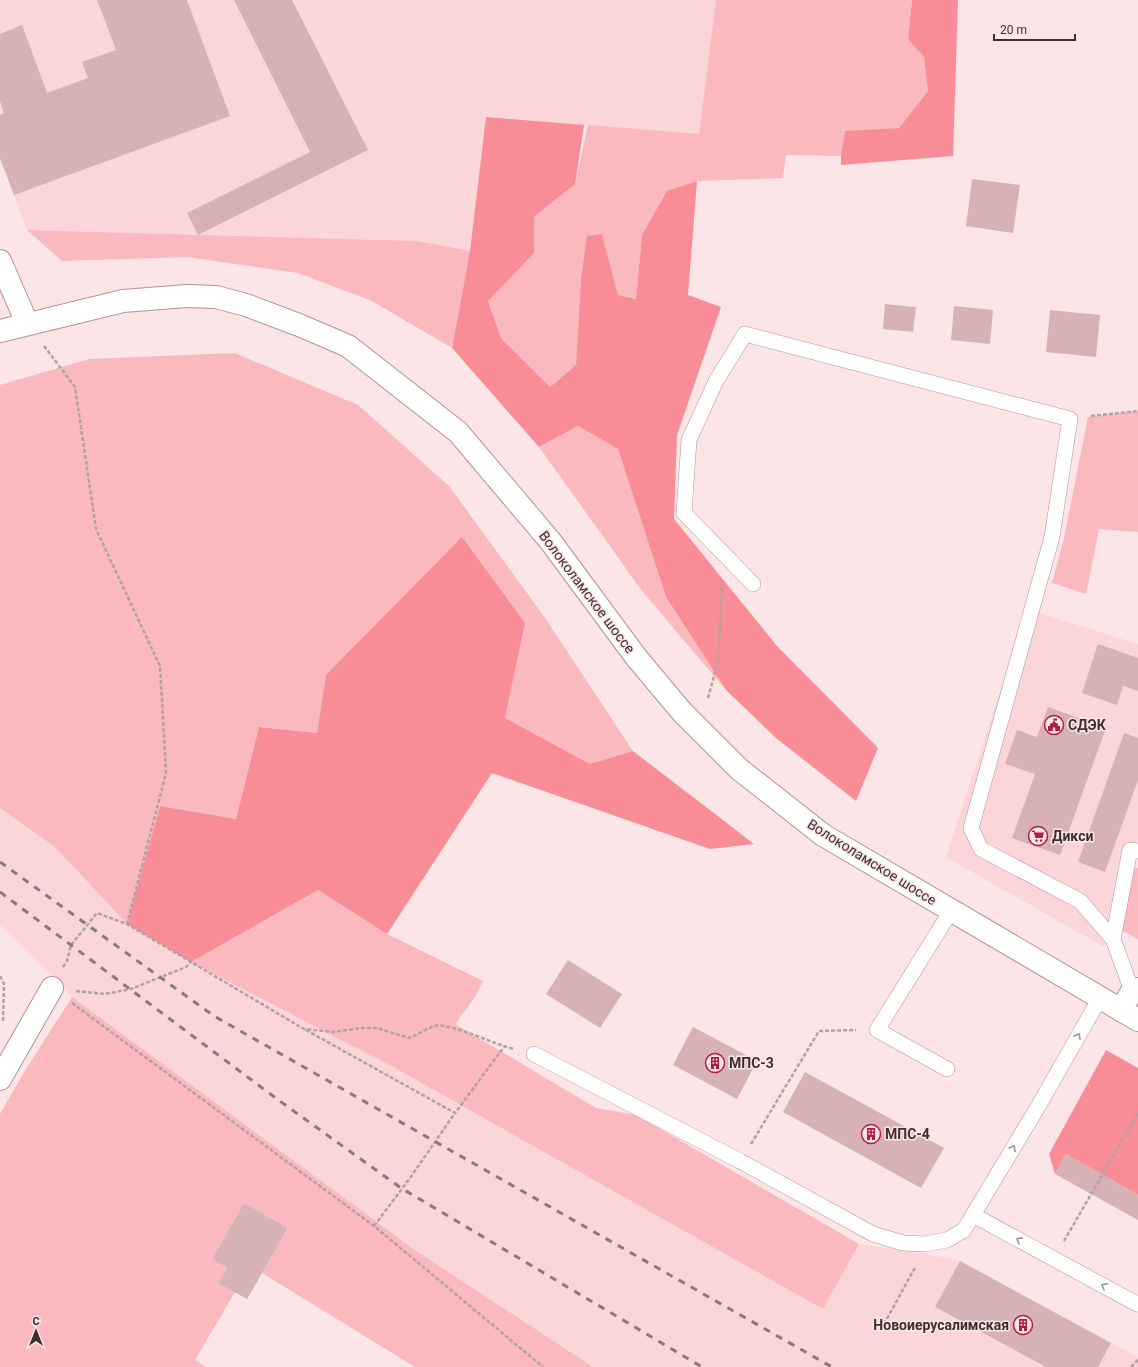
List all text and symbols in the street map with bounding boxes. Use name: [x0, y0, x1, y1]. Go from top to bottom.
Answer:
scale bar: [994, 16, 1075, 42]
text: 20 m: [1000, 23, 1027, 37]
street label: Волоколамское шоссе: [536, 528, 638, 656]
public building icon: СДЭК: [1043, 714, 1065, 736]
place label: СДЭК: [1068, 717, 1107, 733]
street label: Волоколамское шоссе: [805, 816, 939, 908]
supermarket icon: Дикси: [1027, 825, 1049, 847]
place label: Дикси: [1052, 828, 1093, 844]
one-way arrow: [1074, 1033, 1081, 1040]
building icon: МПС-3: [704, 1052, 726, 1074]
place label: МПС-3: [729, 1055, 774, 1071]
building icon: МПС-4: [860, 1123, 882, 1145]
place label: МПС-4: [885, 1126, 930, 1142]
one-way arrow: [1009, 1145, 1016, 1152]
one-way arrow: [1016, 1237, 1023, 1244]
one-way arrow: [1101, 1283, 1108, 1290]
north arrow: [16, 1311, 56, 1351]
building icon: Новоиерусалимская: [1012, 1314, 1034, 1336]
text: С: [32, 1315, 40, 1328]
place label: Новоиерусалимская: [873, 1317, 1009, 1333]

